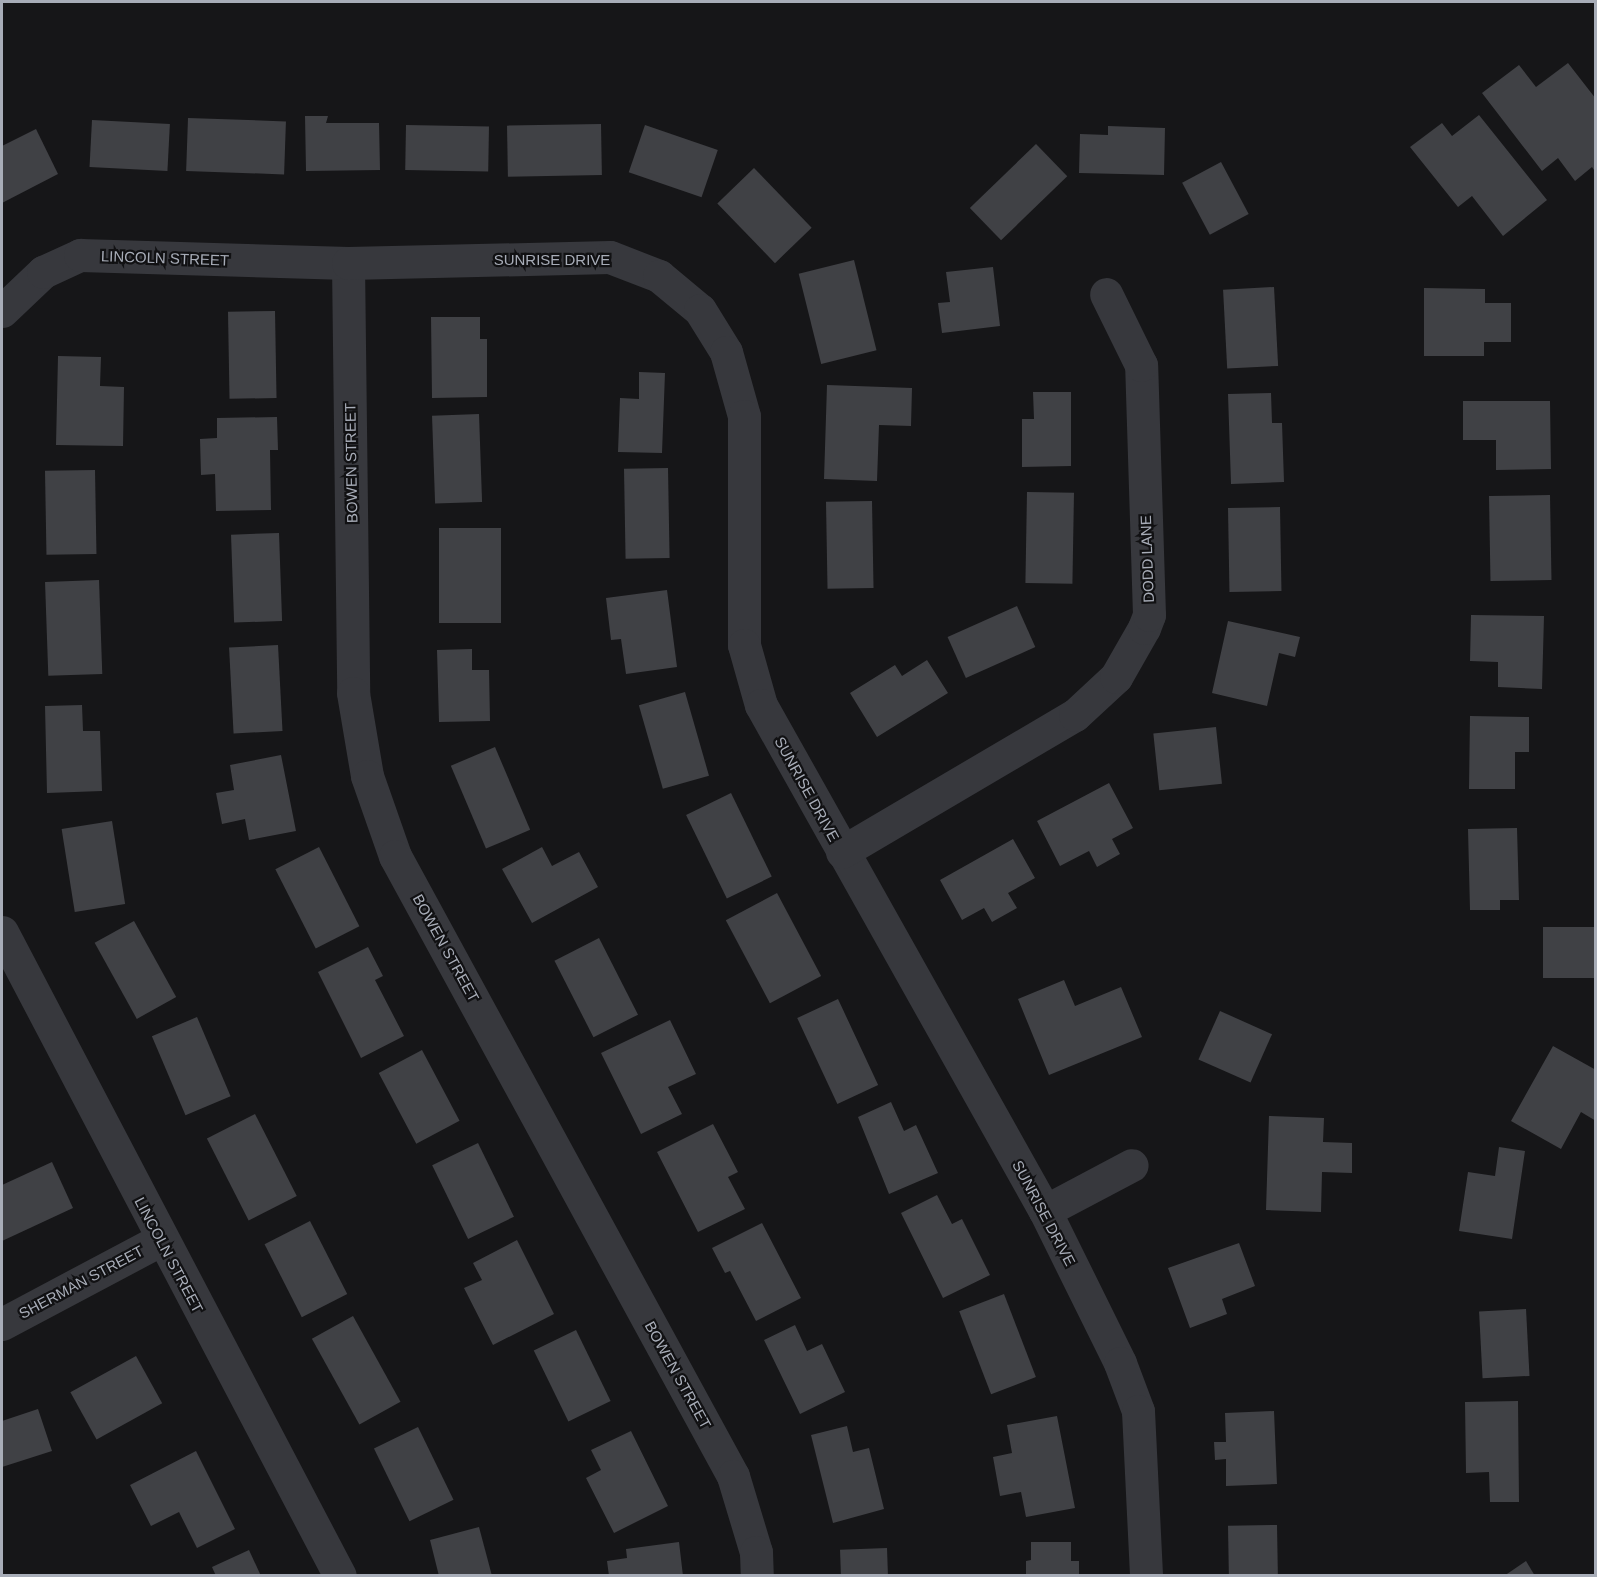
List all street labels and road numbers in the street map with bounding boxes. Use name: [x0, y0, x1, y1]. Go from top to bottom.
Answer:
street label: LINCOLN STREET: [101, 247, 229, 269]
street label: SUNRISE DRIVE: [494, 251, 610, 269]
street label: BOWEN STREET: [341, 403, 361, 523]
street label: DODD LANE: [1136, 515, 1158, 603]
street label: SUNRISE DRIVE: [771, 734, 843, 844]
street label: BOWEN STREET: [409, 891, 483, 1005]
street label: SUNRISE DRIVE: [1009, 1157, 1079, 1269]
street label: LINCOLN STREET: [131, 1194, 207, 1316]
street label: SHERMAN STREET: [16, 1242, 146, 1322]
street label: BOWEN STREET: [641, 1318, 715, 1432]

